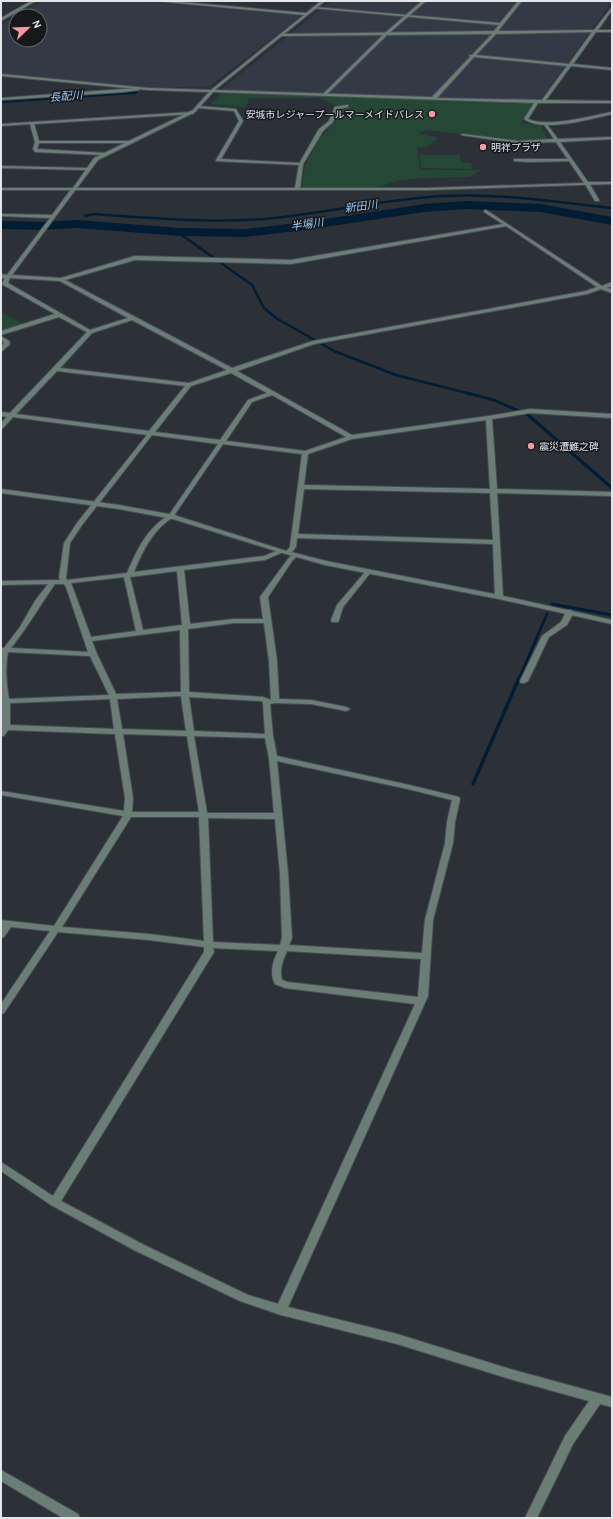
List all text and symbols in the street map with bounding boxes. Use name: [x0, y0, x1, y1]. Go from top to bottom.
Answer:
north arrow: [8, 8, 48, 48]
text: N: [29, 18, 44, 30]
water label: 長配川: [49, 89, 84, 104]
place label: 安城市レジャープールマーメイドパレス: [246, 109, 424, 121]
marker: 安城市レジャープールマーメイドパレス: [427, 109, 437, 119]
marker: 明祥プラザ: [478, 142, 488, 152]
place label: 明祥プラザ: [491, 142, 541, 154]
water label: 新田川: [344, 198, 379, 215]
water label: 半場川: [290, 216, 325, 233]
marker: 震災遭難之碑: [526, 441, 536, 451]
place label: 震災遭難之碑: [539, 441, 599, 453]

